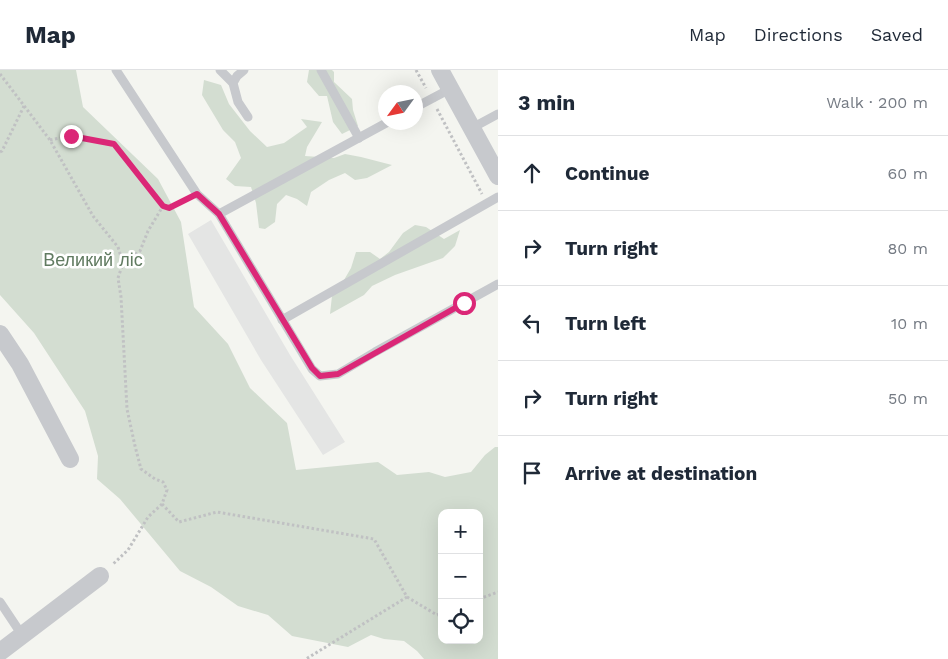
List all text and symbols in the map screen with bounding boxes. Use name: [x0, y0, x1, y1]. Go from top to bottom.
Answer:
text: Map: [25, 21, 76, 49]
text: Map: [689, 24, 726, 45]
text: Directions: [754, 24, 843, 45]
text: Saved: [871, 24, 923, 45]
north arrow: [378, 85, 423, 130]
text: 3 min: [518, 90, 575, 115]
text: Walk · 200 m: [826, 93, 928, 112]
route end: [60, 125, 83, 148]
icon: ahead: [518, 159, 546, 187]
text: Continue: [565, 162, 649, 185]
text: 60 m: [888, 164, 928, 183]
icon: right: [518, 234, 546, 262]
text: Turn right: [565, 237, 658, 260]
text: 80 m: [887, 239, 928, 258]
park label: Великий ліс: [43, 249, 143, 270]
route start: [453, 292, 476, 315]
icon: left: [518, 309, 546, 337]
text: Turn left: [565, 312, 646, 335]
text: 10 m: [891, 314, 928, 333]
icon: right: [518, 384, 546, 412]
text: Turn right: [565, 387, 658, 410]
text: 50 m: [888, 389, 928, 408]
icon: arrive: [518, 459, 546, 487]
text: Arrive at destination: [565, 462, 757, 485]
map controls: [438, 509, 483, 644]
button: +: [438, 509, 483, 554]
button: −: [438, 554, 483, 599]
button: locate: [438, 599, 483, 644]

